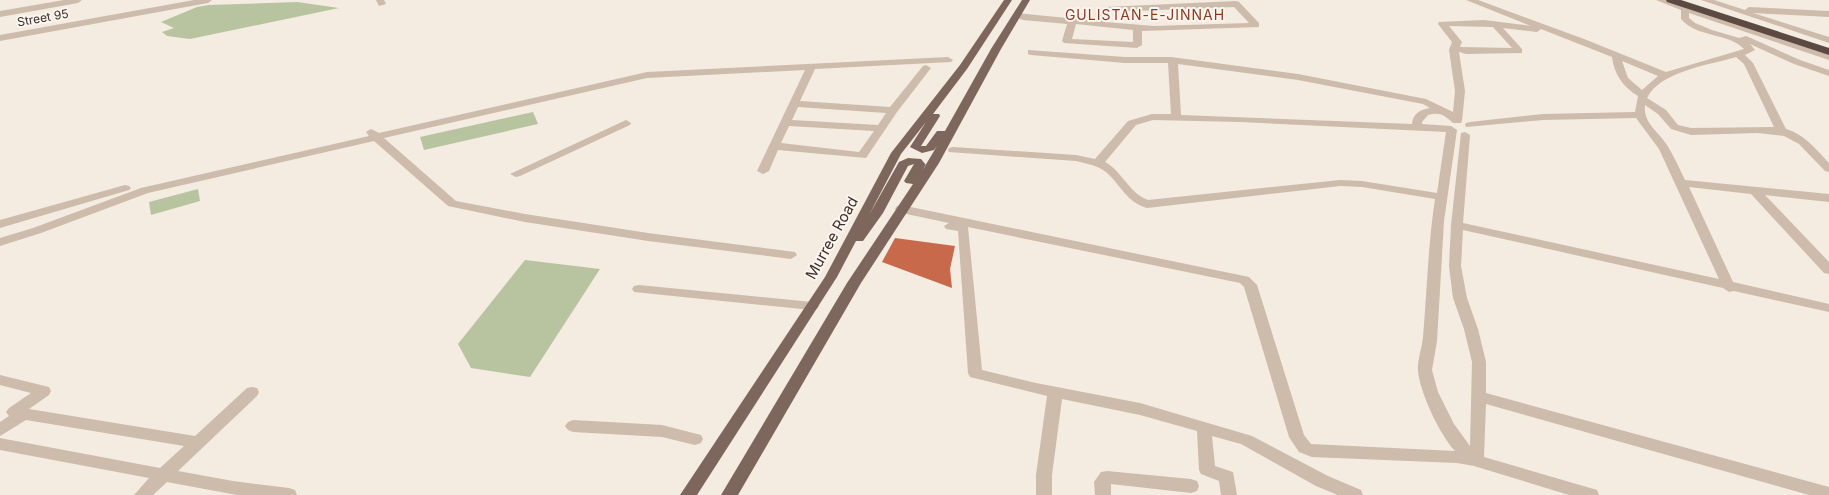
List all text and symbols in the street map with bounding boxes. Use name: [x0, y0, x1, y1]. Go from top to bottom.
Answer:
street label: Street 95: [16, 6, 70, 29]
district label: GULISTAN-E-JINNAH: [1065, 6, 1225, 23]
street label: Murree Road: [801, 193, 862, 282]

